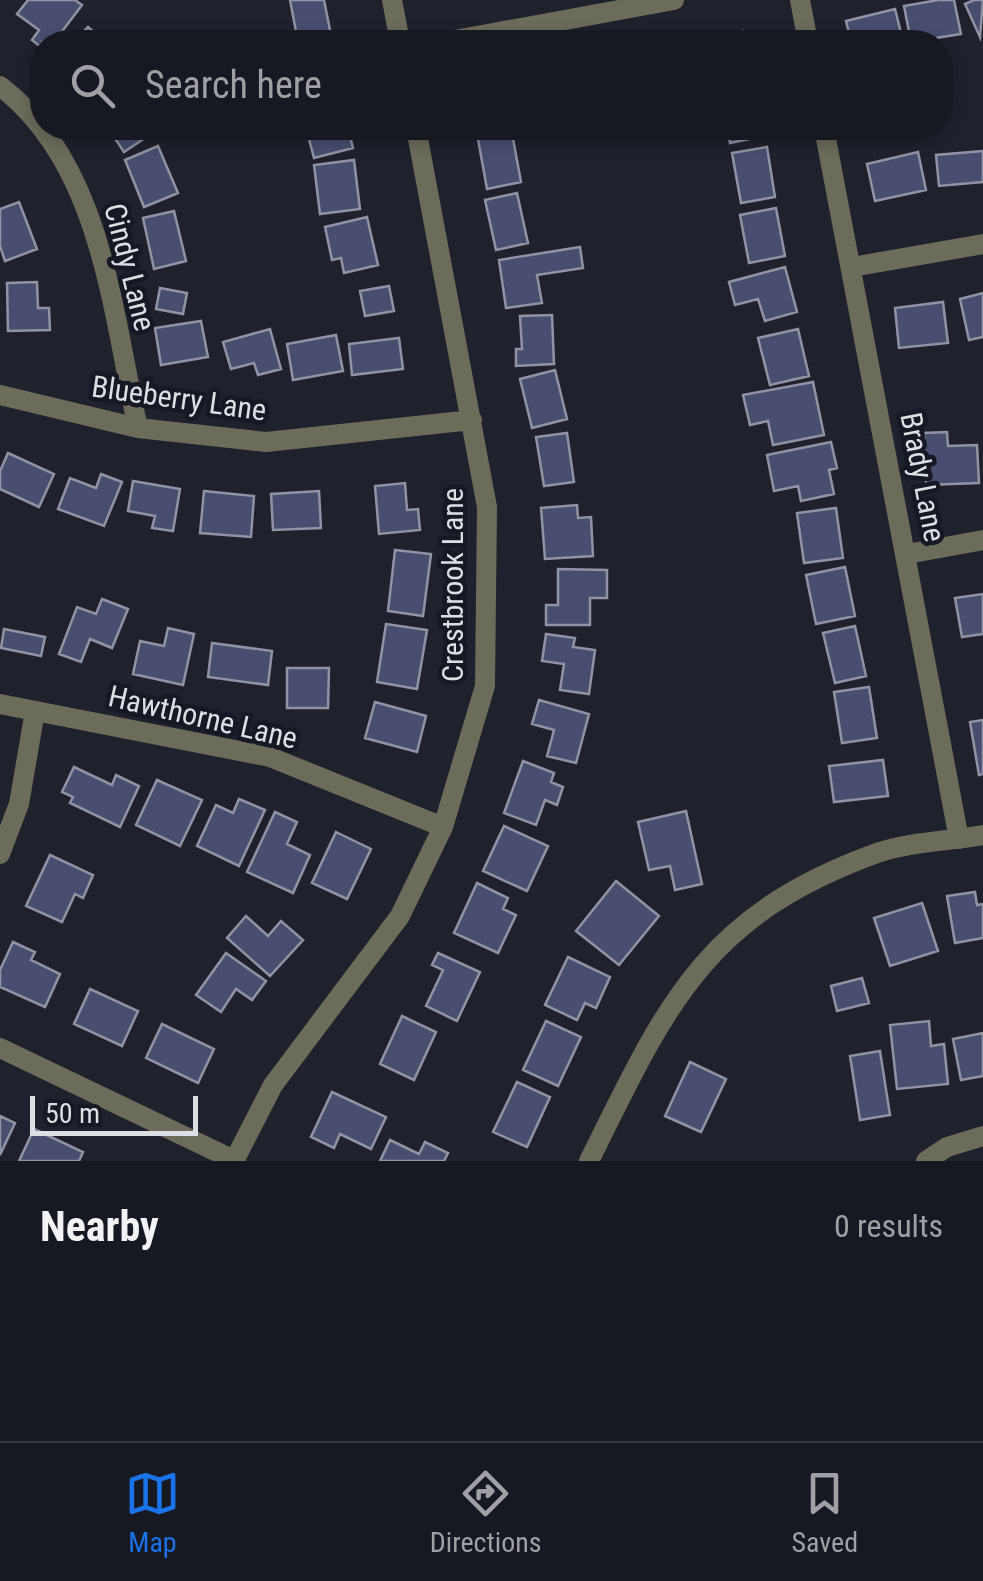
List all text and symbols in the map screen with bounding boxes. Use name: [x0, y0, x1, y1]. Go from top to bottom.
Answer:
search box: [30, 30, 953, 140]
icon: search: [65, 58, 120, 113]
text: Search here: [145, 63, 322, 107]
street label: Cindy Lane: [97, 200, 163, 334]
street label: Blueberry Lane: [89, 368, 269, 428]
street label: Brady Lane: [893, 409, 953, 545]
street label: Crestbrook Lane: [435, 488, 470, 682]
street label: Hawthorne Lane: [105, 678, 301, 756]
scale bar: [30, 1091, 198, 1136]
text: 50 m: [45, 1097, 100, 1130]
text: Nearby: [40, 1202, 159, 1251]
text: 0 results: [834, 1207, 943, 1245]
tab: Map: [125, 1466, 180, 1559]
tab: Directions: [430, 1466, 542, 1559]
tab: Saved: [791, 1466, 858, 1559]

